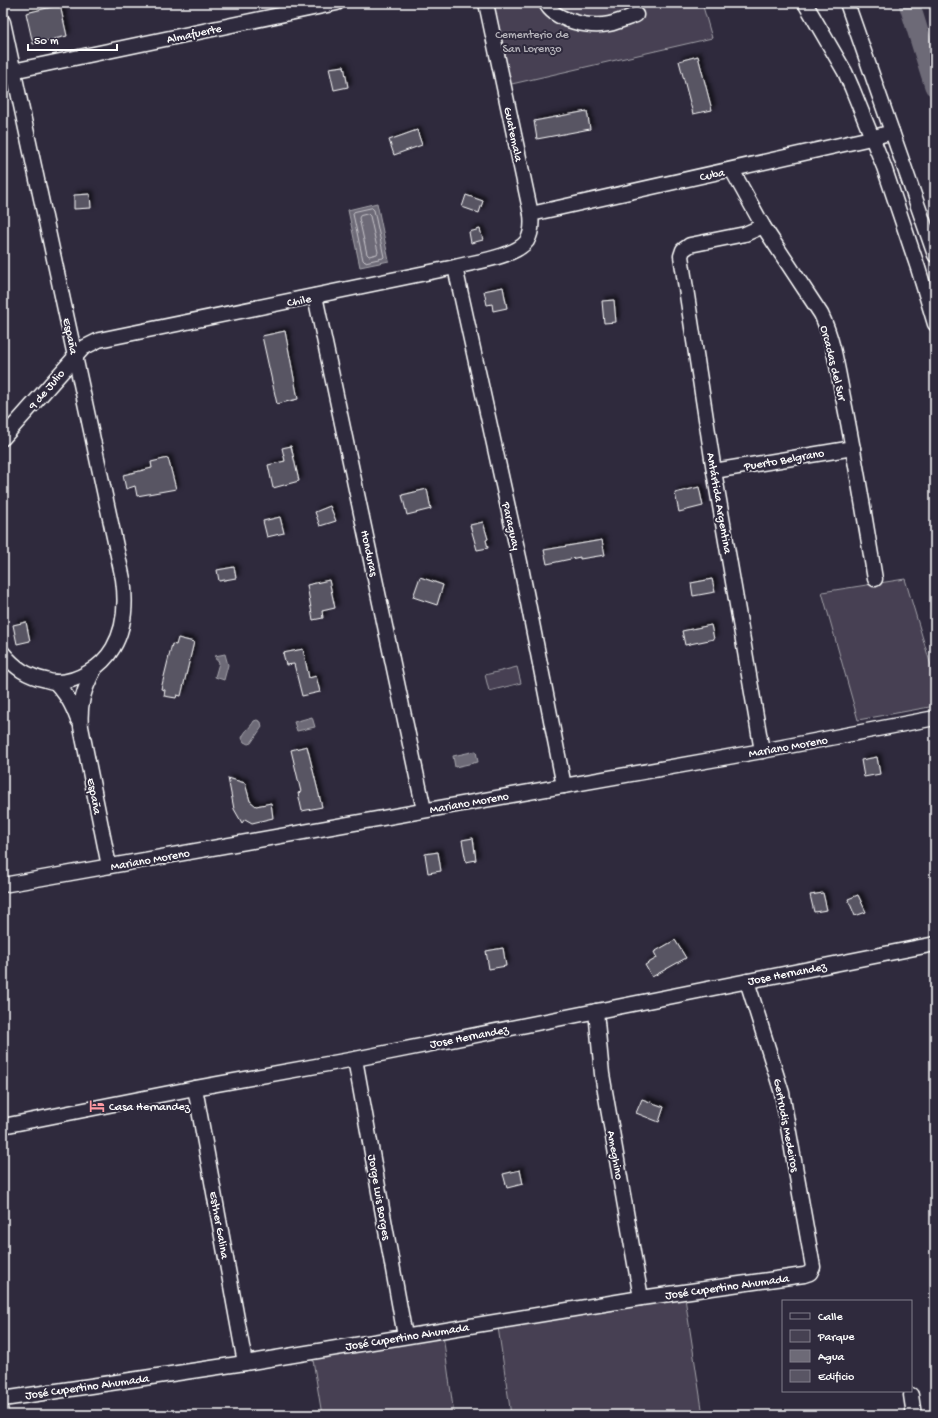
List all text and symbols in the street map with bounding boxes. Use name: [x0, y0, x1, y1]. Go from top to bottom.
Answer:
street label: Almafuerte: [166, 22, 224, 48]
scale bar: [28, 26, 117, 52]
park label: Cementerio de San Lorenzo: [495, 29, 569, 57]
text: 50 m: [34, 35, 59, 49]
street label: Guatemala: [499, 106, 525, 163]
street label: Cuba: [699, 166, 726, 185]
street label: Chile: [286, 293, 313, 311]
street label: España: [58, 317, 80, 356]
street label: Orcadas del Sur: [816, 324, 849, 404]
street label: 9 de Julio: [26, 367, 69, 414]
street label: Puerto Belgrano: [742, 447, 826, 475]
street label: Antártida Argentina: [702, 452, 734, 555]
street label: Paraguay: [497, 500, 522, 552]
street label: Honduras: [356, 529, 380, 578]
street label: Mariano Moreno: [748, 734, 829, 762]
street label: España: [83, 777, 103, 816]
street label: Mariano Moreno: [429, 790, 510, 818]
street label: Mariano Moreno: [110, 847, 191, 875]
street label: Jose Hernandez: [747, 960, 829, 989]
street label: Jose Hernandez: [429, 1023, 511, 1052]
street label: Gertrudis Medeiros: [769, 1077, 801, 1174]
hotel icon: Casa Hernandez: [88, 1097, 106, 1115]
place label: Casa Hernandez: [109, 1101, 191, 1115]
street label: Ameghino: [603, 1130, 625, 1181]
street label: Jorge Luis Borges: [364, 1153, 393, 1242]
street label: Esther Galina: [205, 1190, 231, 1261]
street label: José Cupertino Ahumada: [664, 1272, 790, 1304]
legend: [782, 1300, 912, 1392]
text: Calle: [818, 1311, 843, 1325]
street label: José Cupertino Ahumada: [345, 1321, 470, 1355]
text: Parque: [817, 1331, 855, 1345]
text: Agua: [818, 1351, 845, 1365]
text: Edificio: [818, 1371, 854, 1385]
street label: José Cupertino Ahumada: [24, 1372, 150, 1404]

